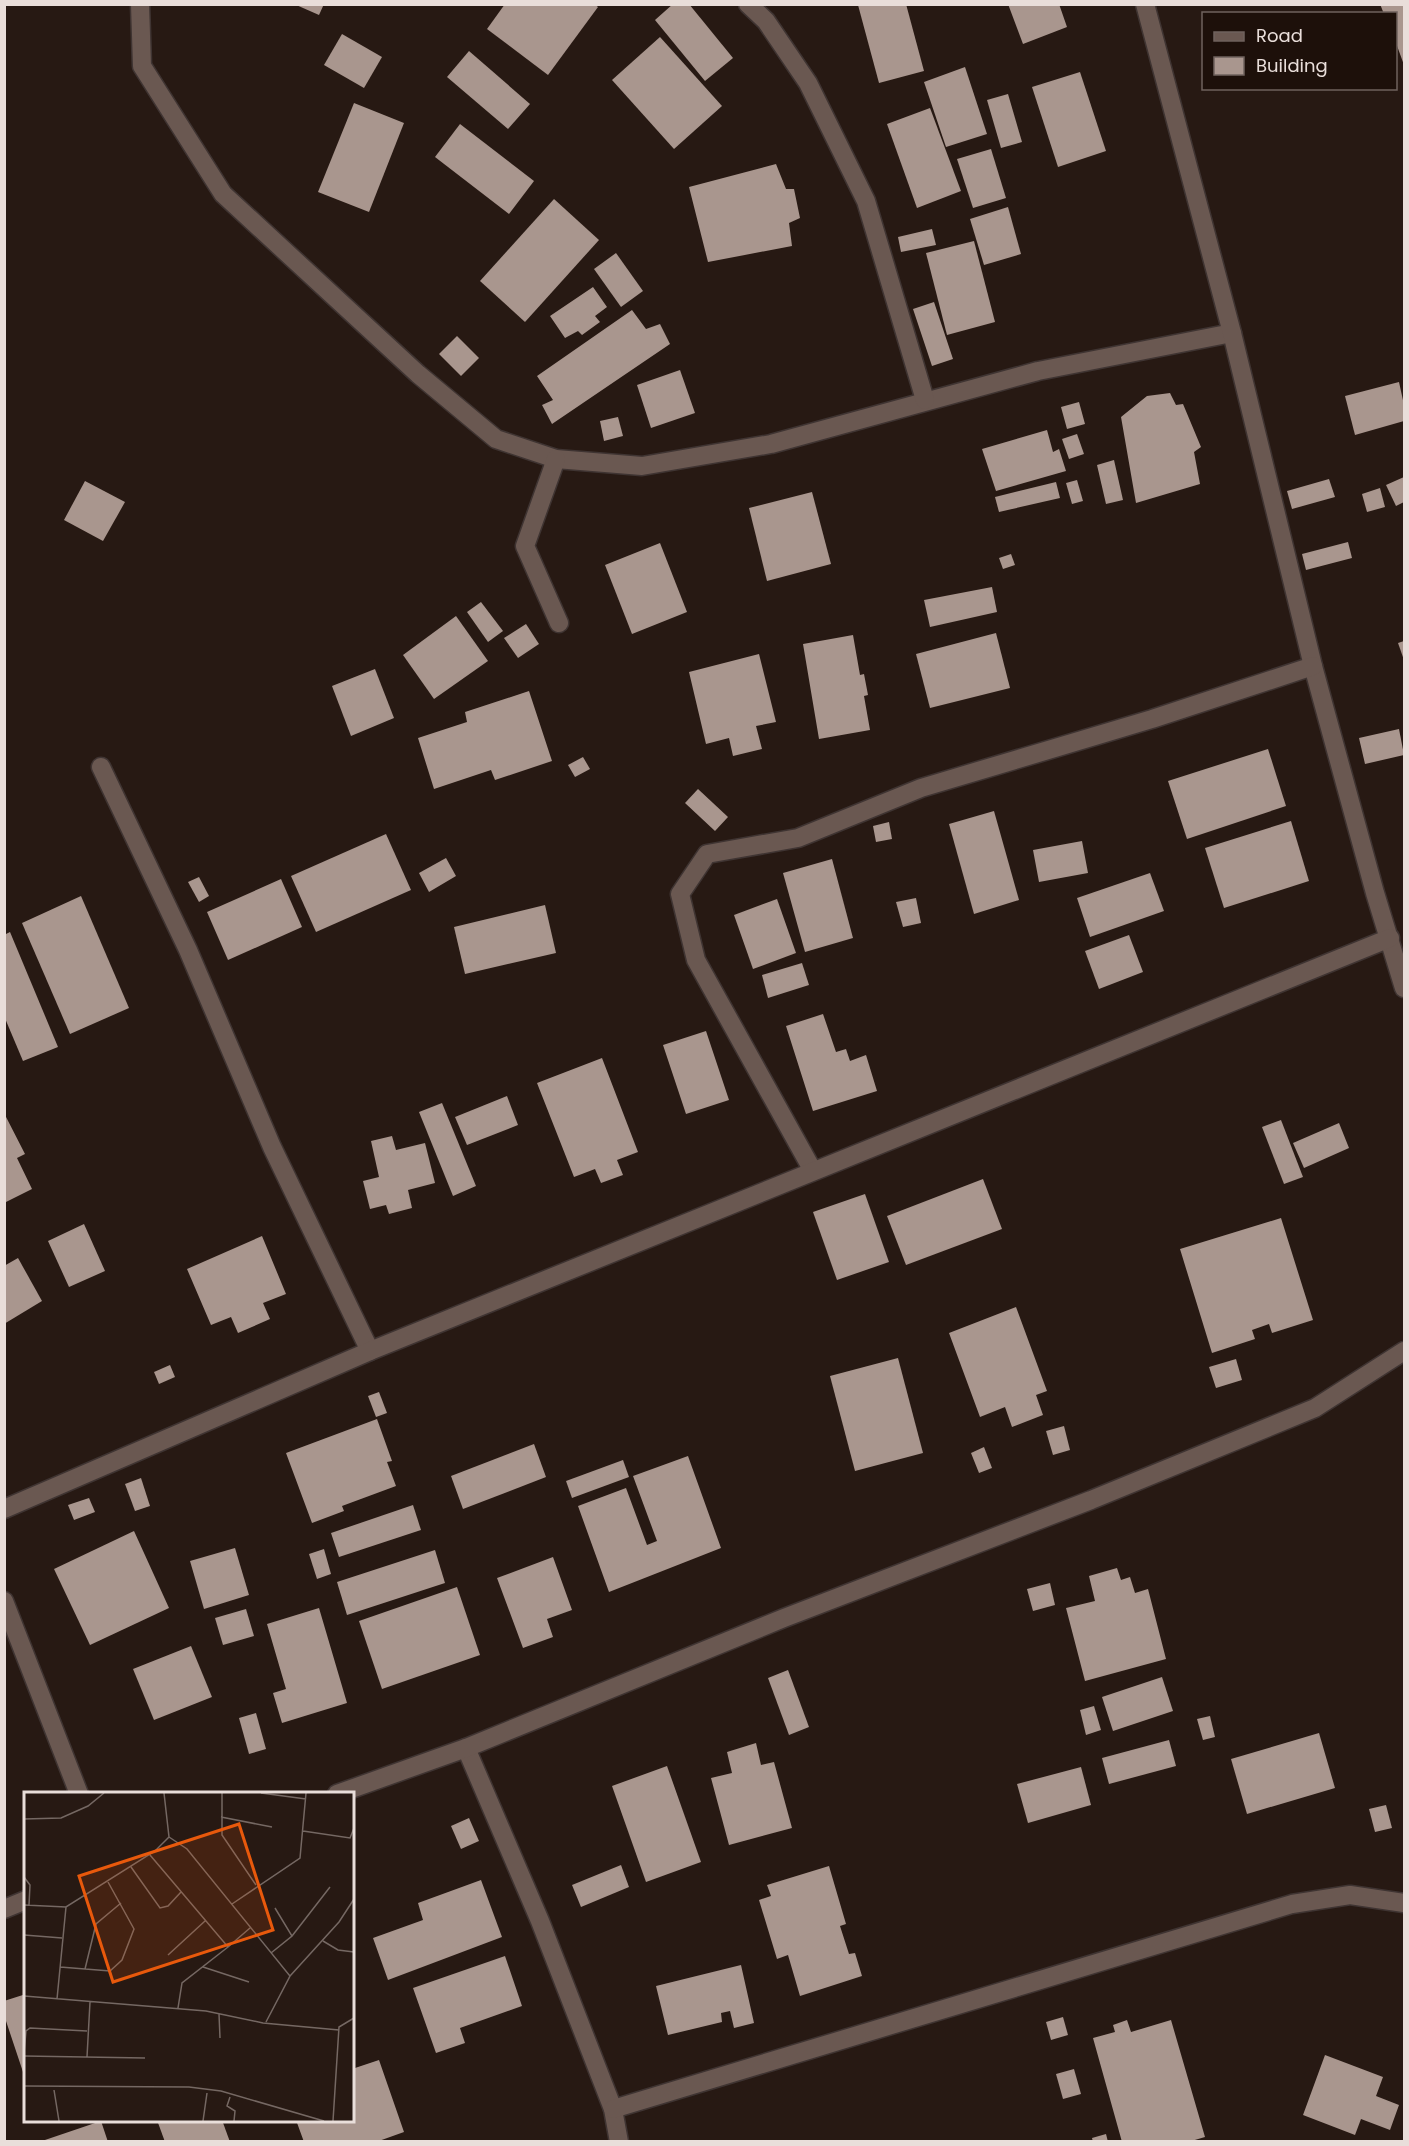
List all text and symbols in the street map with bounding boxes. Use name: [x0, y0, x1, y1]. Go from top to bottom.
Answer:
legend: [1202, 12, 1397, 90]
text: Road: [1256, 23, 1303, 48]
text: Building: [1256, 53, 1328, 78]
inset map: [24, 1792, 354, 2122]

